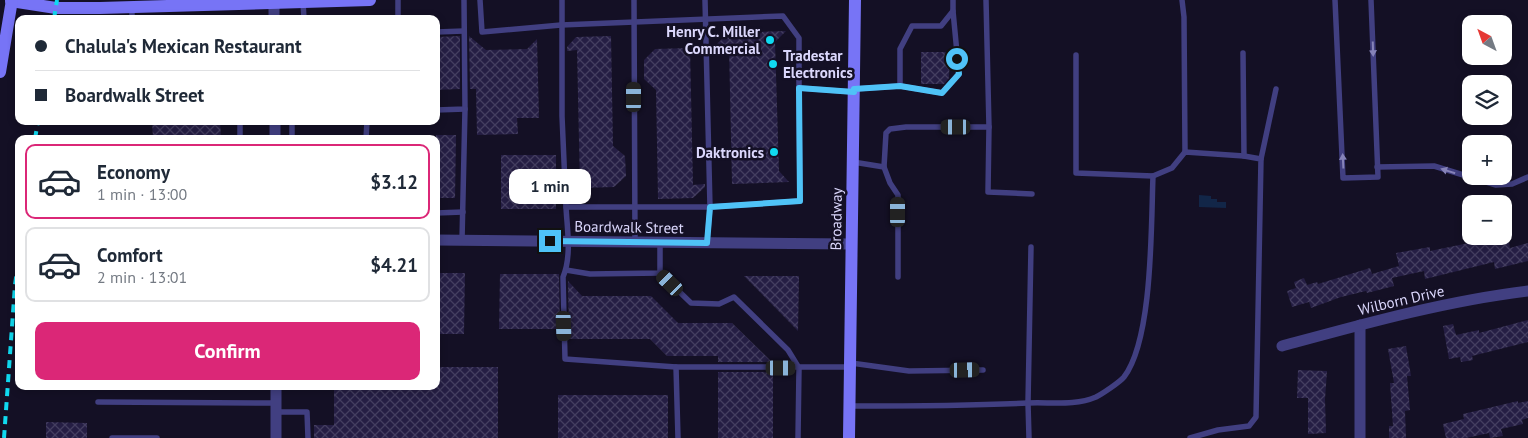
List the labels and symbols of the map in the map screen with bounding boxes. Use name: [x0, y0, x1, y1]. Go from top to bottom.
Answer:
north arrow: [1462, 15, 1512, 65]
place label: Henry C. Miller Commercial: [666, 22, 761, 58]
marker: Henry C. Miller Commercial: [764, 34, 776, 46]
one-way arrow: [1369, 41, 1377, 57]
place label: Tradestar Electronics: [783, 46, 853, 82]
route start: [946, 48, 968, 70]
marker: Tradestar Electronics: [767, 58, 779, 70]
car: [626, 82, 641, 112]
car: [941, 120, 971, 135]
place label: Daktronics: [696, 143, 764, 162]
marker: Daktronics: [768, 146, 780, 158]
one-way arrow: [1338, 152, 1346, 168]
one-way arrow: [1441, 166, 1456, 174]
callout: 1 min: [509, 168, 591, 204]
street label: Broadway: [826, 187, 846, 251]
car: [890, 197, 905, 227]
street label: Boardwalk Street: [574, 217, 684, 237]
route end: [539, 230, 561, 252]
car: [653, 267, 686, 299]
street label: Wilborn Drive: [1356, 281, 1446, 319]
car: [555, 311, 572, 341]
car: [766, 361, 796, 376]
car: [949, 362, 980, 378]

